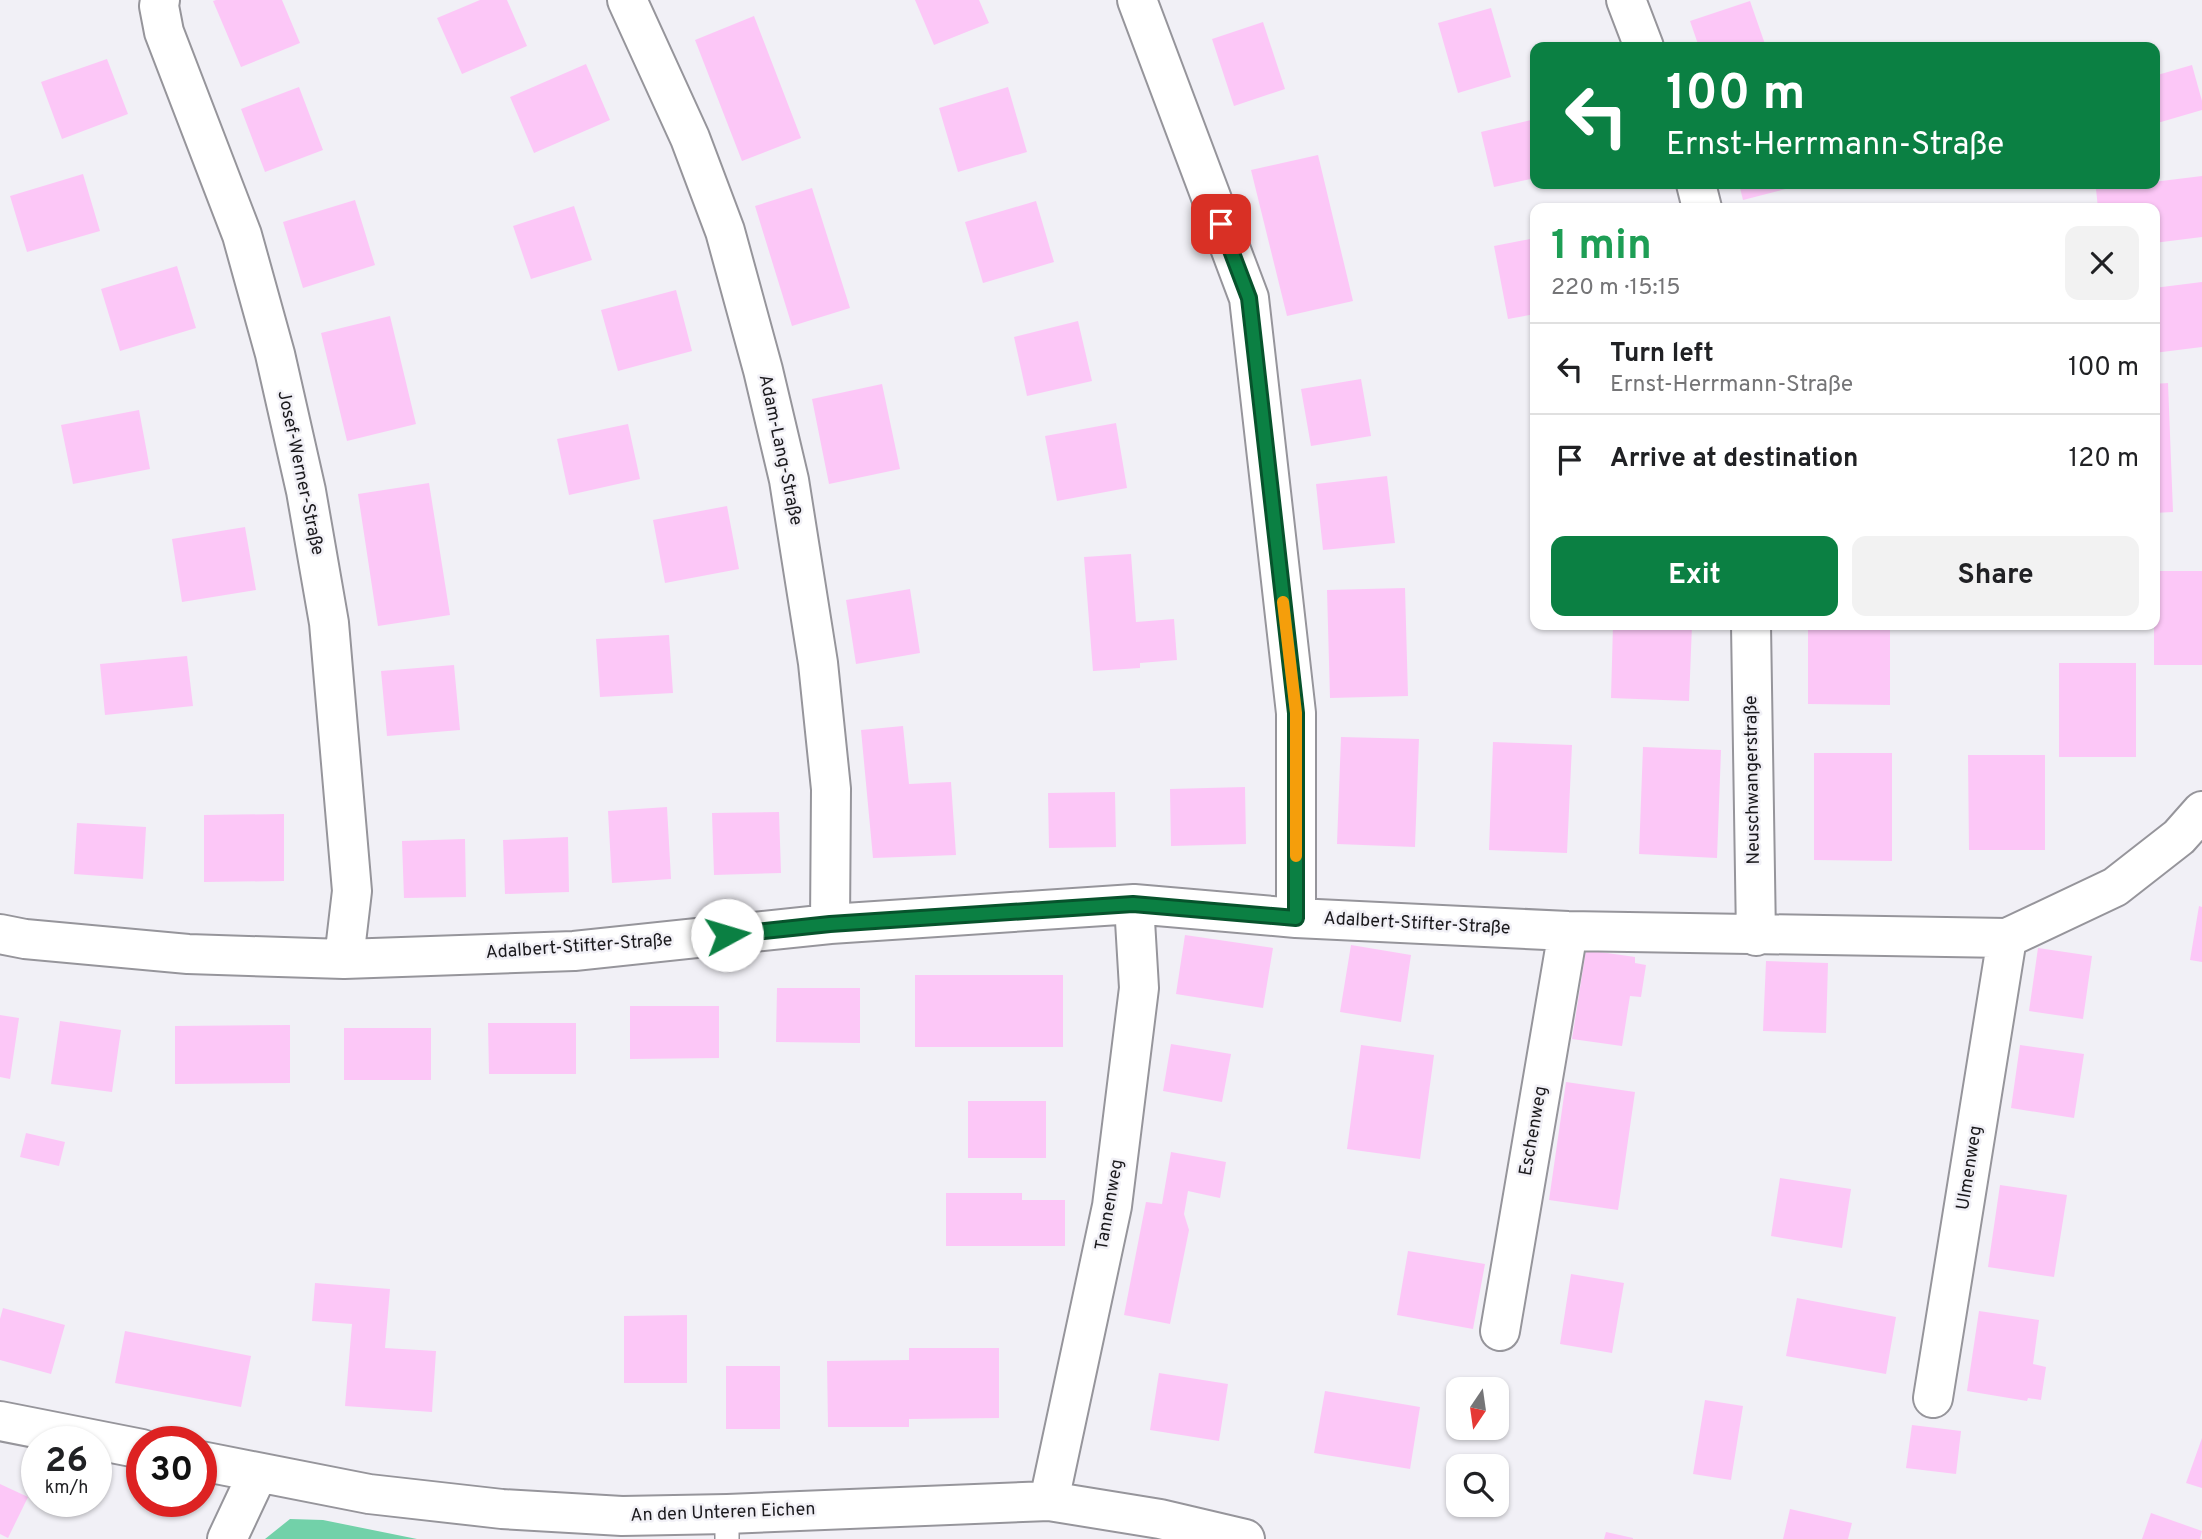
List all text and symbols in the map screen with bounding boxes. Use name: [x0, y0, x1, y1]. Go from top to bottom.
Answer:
text: 100 m: [1666, 65, 1805, 127]
icon: left: [1551, 70, 1642, 161]
text: Ernst-Herrmann-Straße: [1666, 126, 2004, 166]
pin: [1191, 194, 1251, 254]
icon: arrive: [1202, 205, 1240, 243]
text: 1 min: [1551, 221, 1652, 274]
button: close: [2065, 226, 2139, 300]
text: 220 m · 15:15: [1551, 274, 1681, 303]
text: Turn left: [1610, 338, 1714, 371]
icon: left: [1551, 350, 1589, 388]
text: 100 m: [2068, 352, 2139, 385]
text: Ernst-Herrmann-Straße: [1610, 371, 1853, 400]
street label: Adam-Lang-Straße: [753, 372, 807, 528]
street label: Josef-Werner-Straße: [271, 388, 329, 558]
icon: arrive: [1551, 441, 1589, 479]
text: Arrive at destination: [1610, 443, 1858, 476]
text: 120 m: [2069, 443, 2139, 476]
button: Exit: [1551, 536, 1838, 616]
button: Share: [1852, 536, 2139, 616]
street label: Neuschwangerstraße: [1740, 695, 1766, 865]
position arrow: [690, 898, 764, 972]
street label: Adalbert-Stifter-Straße: [1323, 908, 1511, 940]
street label: Adalbert-Stifter-Straße: [485, 929, 673, 965]
street label: Eschenweg: [1515, 1084, 1553, 1178]
street label: Ulmenweg: [1952, 1124, 1988, 1212]
street label: Tannenweg: [1091, 1157, 1129, 1253]
north arrow: [1446, 1377, 1508, 1440]
map controls: [1446, 1377, 1509, 1517]
speed limit sign: 30: [126, 1426, 217, 1517]
text: 26: [45, 1440, 88, 1484]
button: search: [1446, 1454, 1509, 1517]
text: km/h: [45, 1477, 88, 1500]
street label: An den Unteren Eichen: [630, 1498, 816, 1528]

